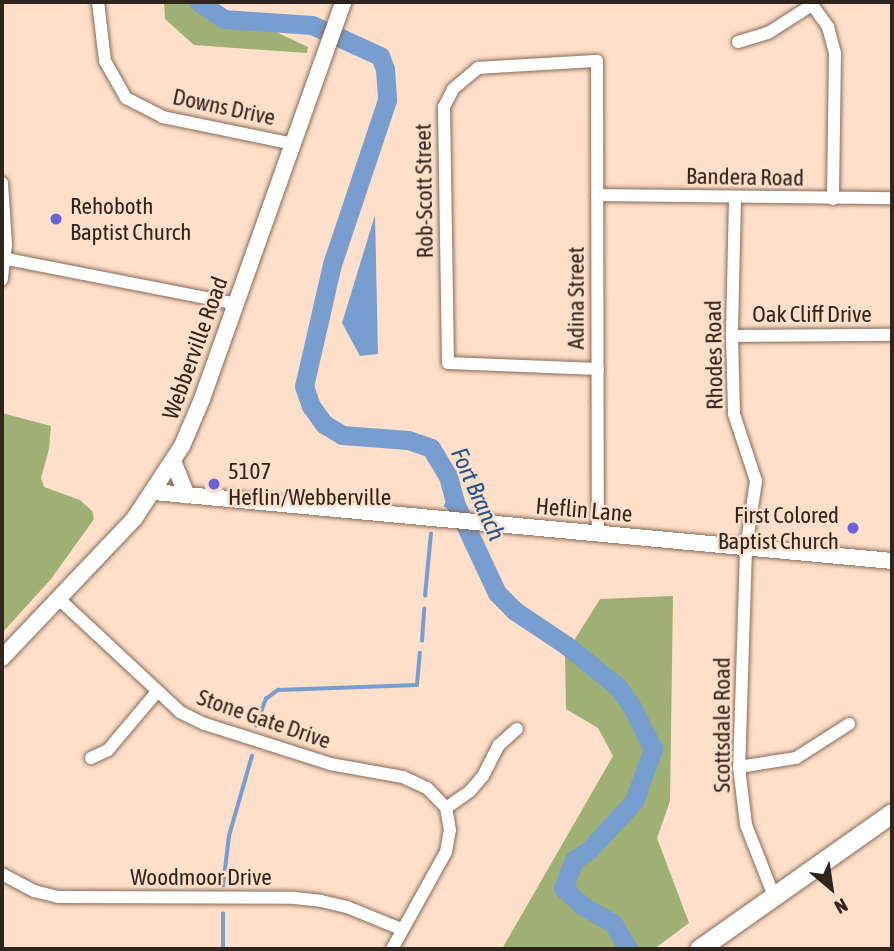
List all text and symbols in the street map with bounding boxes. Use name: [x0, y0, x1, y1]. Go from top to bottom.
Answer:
street label: Downs Drive: [170, 83, 278, 131]
street label: Rob-Scott Street: [409, 123, 439, 259]
street label: Bandera Road: [686, 162, 804, 192]
place label: Rehoboth Baptist Church: [70, 192, 191, 246]
marker: Rehoboth Baptist Church: [48, 211, 64, 227]
street label: Adina Street: [562, 247, 590, 349]
street label: Webberville Road: [156, 273, 234, 423]
street label: Rhodes Road: [699, 300, 729, 410]
street label: Oak Cliff Drive: [752, 300, 872, 328]
water label: Fort Branch: [445, 443, 511, 545]
place label: 5107 Heflin/Webberville: [228, 457, 391, 511]
marker: 5107 Heflin/Webberville: [206, 476, 222, 492]
street label: Heflin Lane: [534, 492, 634, 528]
place label: First Colored Baptist Church: [718, 501, 839, 555]
marker: First Colored Baptist Church: [845, 520, 861, 536]
street label: Scottsdale Road: [708, 657, 736, 793]
street label: Stone Gate Drive: [194, 683, 334, 755]
north arrow: [796, 853, 866, 923]
street label: Woodmoor Drive: [130, 863, 272, 891]
text: N: [831, 894, 851, 919]

